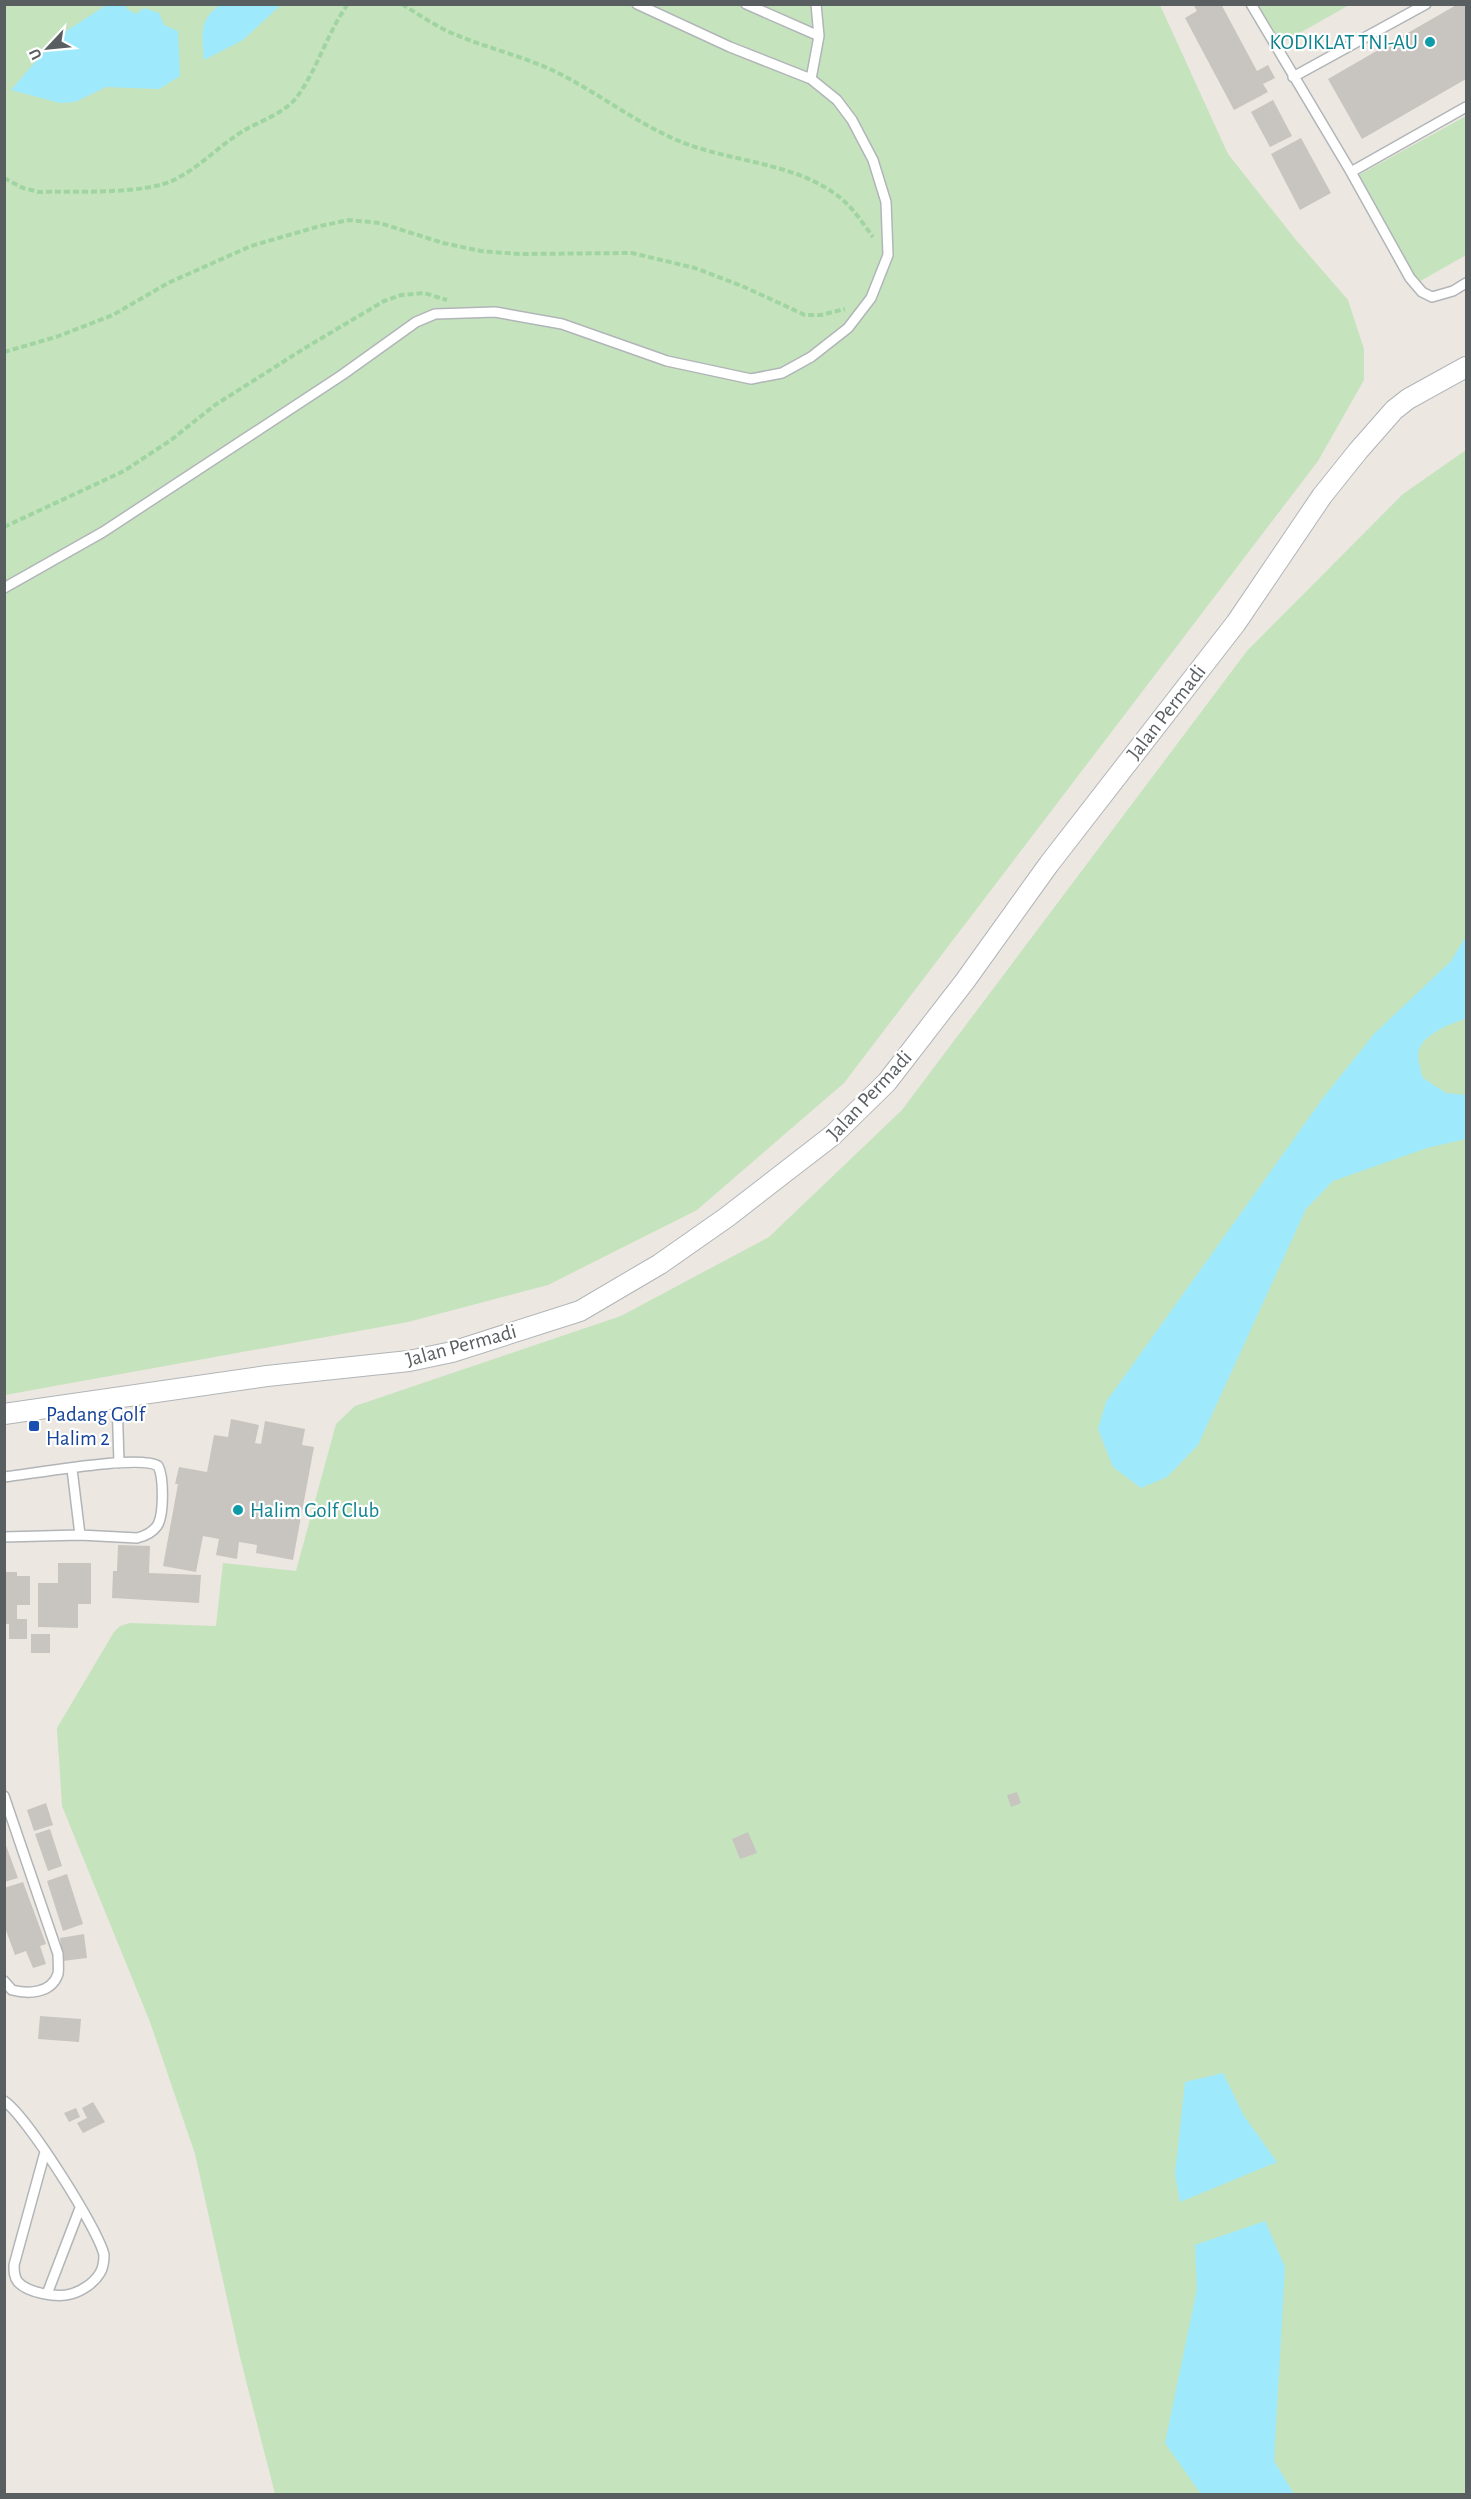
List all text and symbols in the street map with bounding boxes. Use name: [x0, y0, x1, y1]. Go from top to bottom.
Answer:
north arrow: [18, 18, 78, 78]
place label: KODIKLAT TNI-AU: [1270, 32, 1418, 53]
marker: KODIKLAT TNI-AU: [1423, 35, 1437, 49]
text: U: [26, 46, 45, 62]
street label: Jalan Permadi: [1123, 661, 1210, 764]
street label: Jalan Permadi: [823, 1047, 916, 1144]
street label: Jalan Permadi: [403, 1321, 519, 1370]
place label: Padang Golf Halim 2: [46, 1404, 147, 1449]
marker: Padang Golf Halim 2: [27, 1419, 41, 1433]
place label: Halim Golf Club: [250, 1500, 379, 1521]
marker: Halim Golf Club: [231, 1503, 245, 1517]

